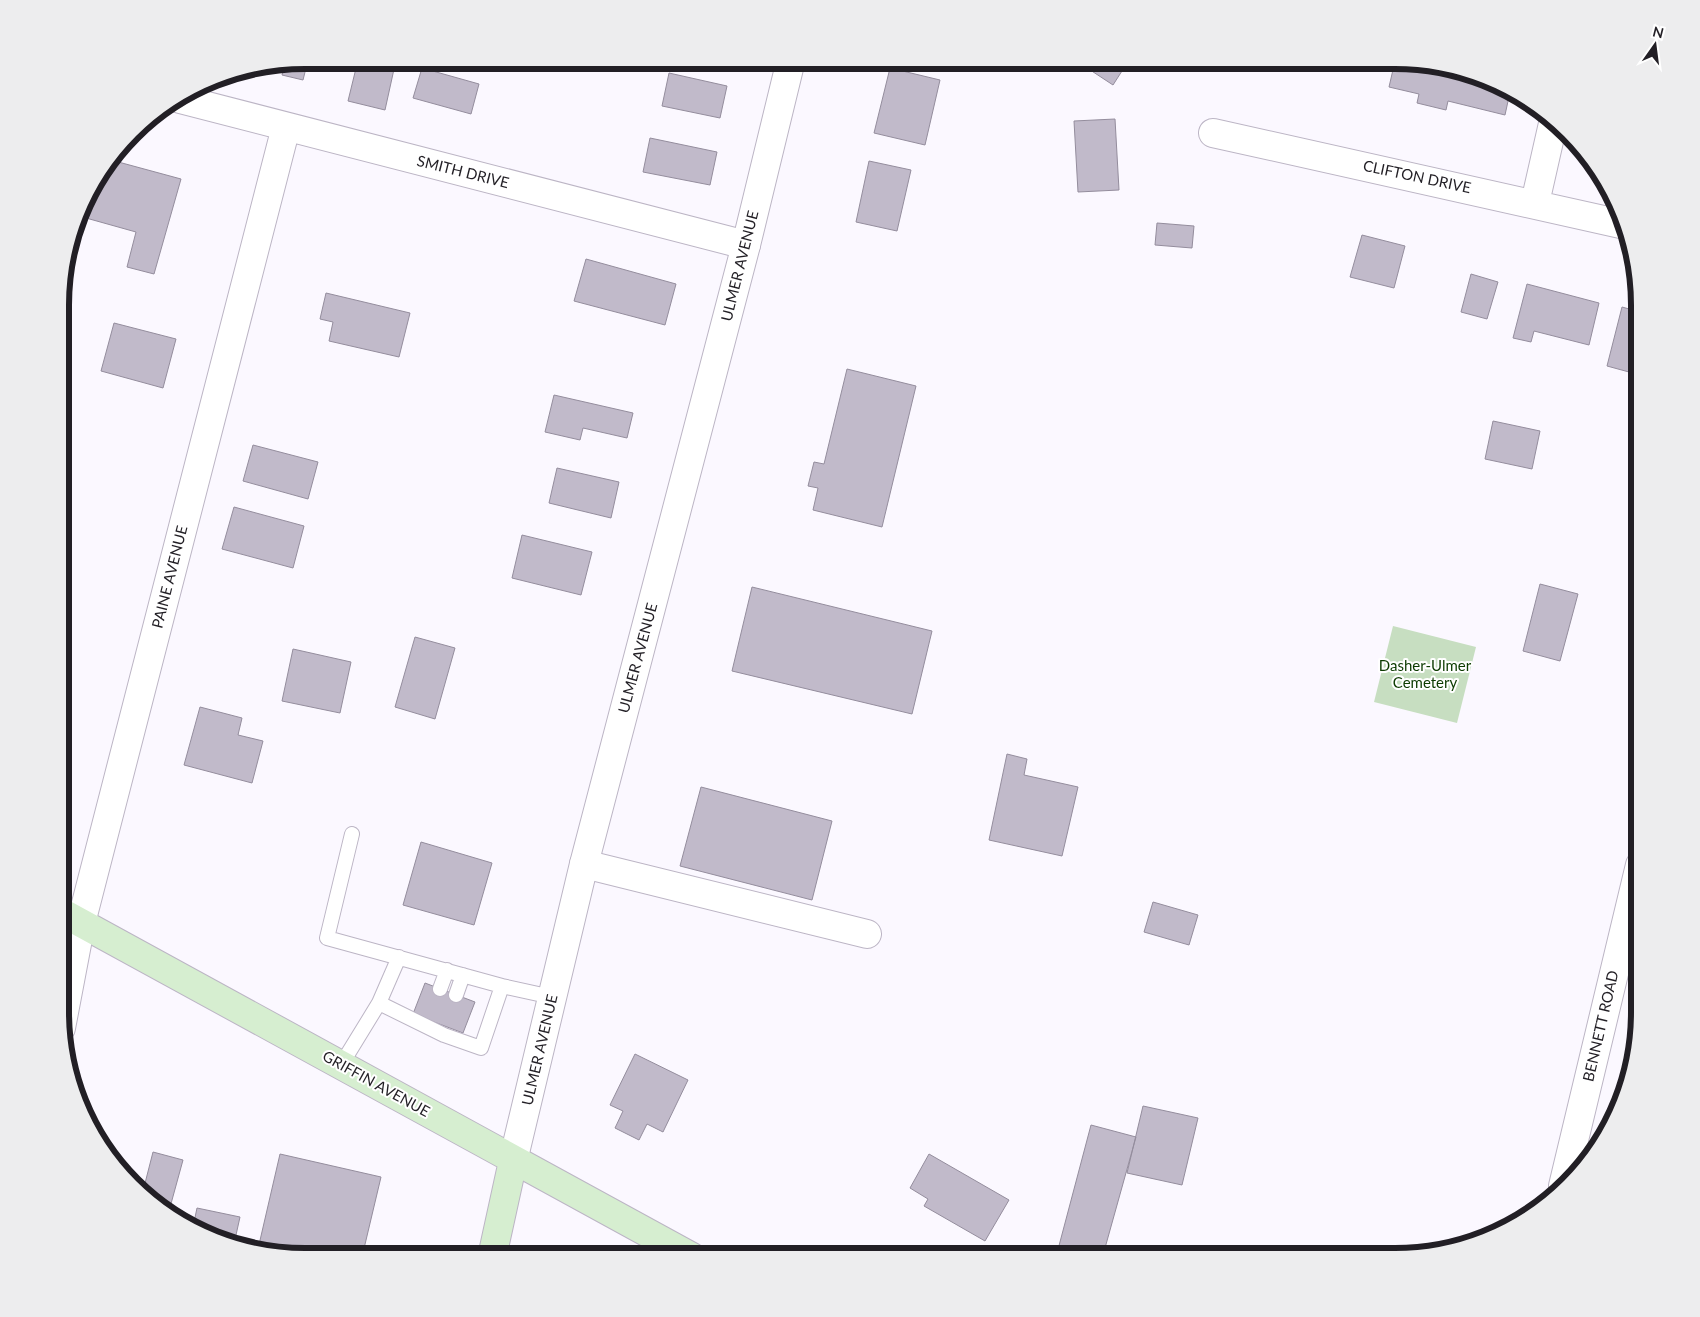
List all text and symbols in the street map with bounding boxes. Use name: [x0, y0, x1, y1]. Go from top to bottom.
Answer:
north arrow: [1630, 20, 1680, 70]
text: N: [1651, 22, 1666, 41]
street label: SMITH DRIVE: [415, 151, 511, 191]
street label: CLIFTON DRIVE: [1362, 156, 1473, 196]
street label: ULMER AVENUE: [717, 209, 761, 323]
street label: PAINE AVENUE: [148, 523, 191, 630]
street label: ULMER AVENUE: [614, 601, 660, 715]
park label: Dasher-Ulmer Cemetery: [1379, 656, 1472, 691]
street label: BENNETT ROAD: [1578, 968, 1622, 1083]
street label: ULMER AVENUE: [518, 993, 561, 1107]
street label: GRIFFIN AVENUE: [320, 1046, 433, 1120]

